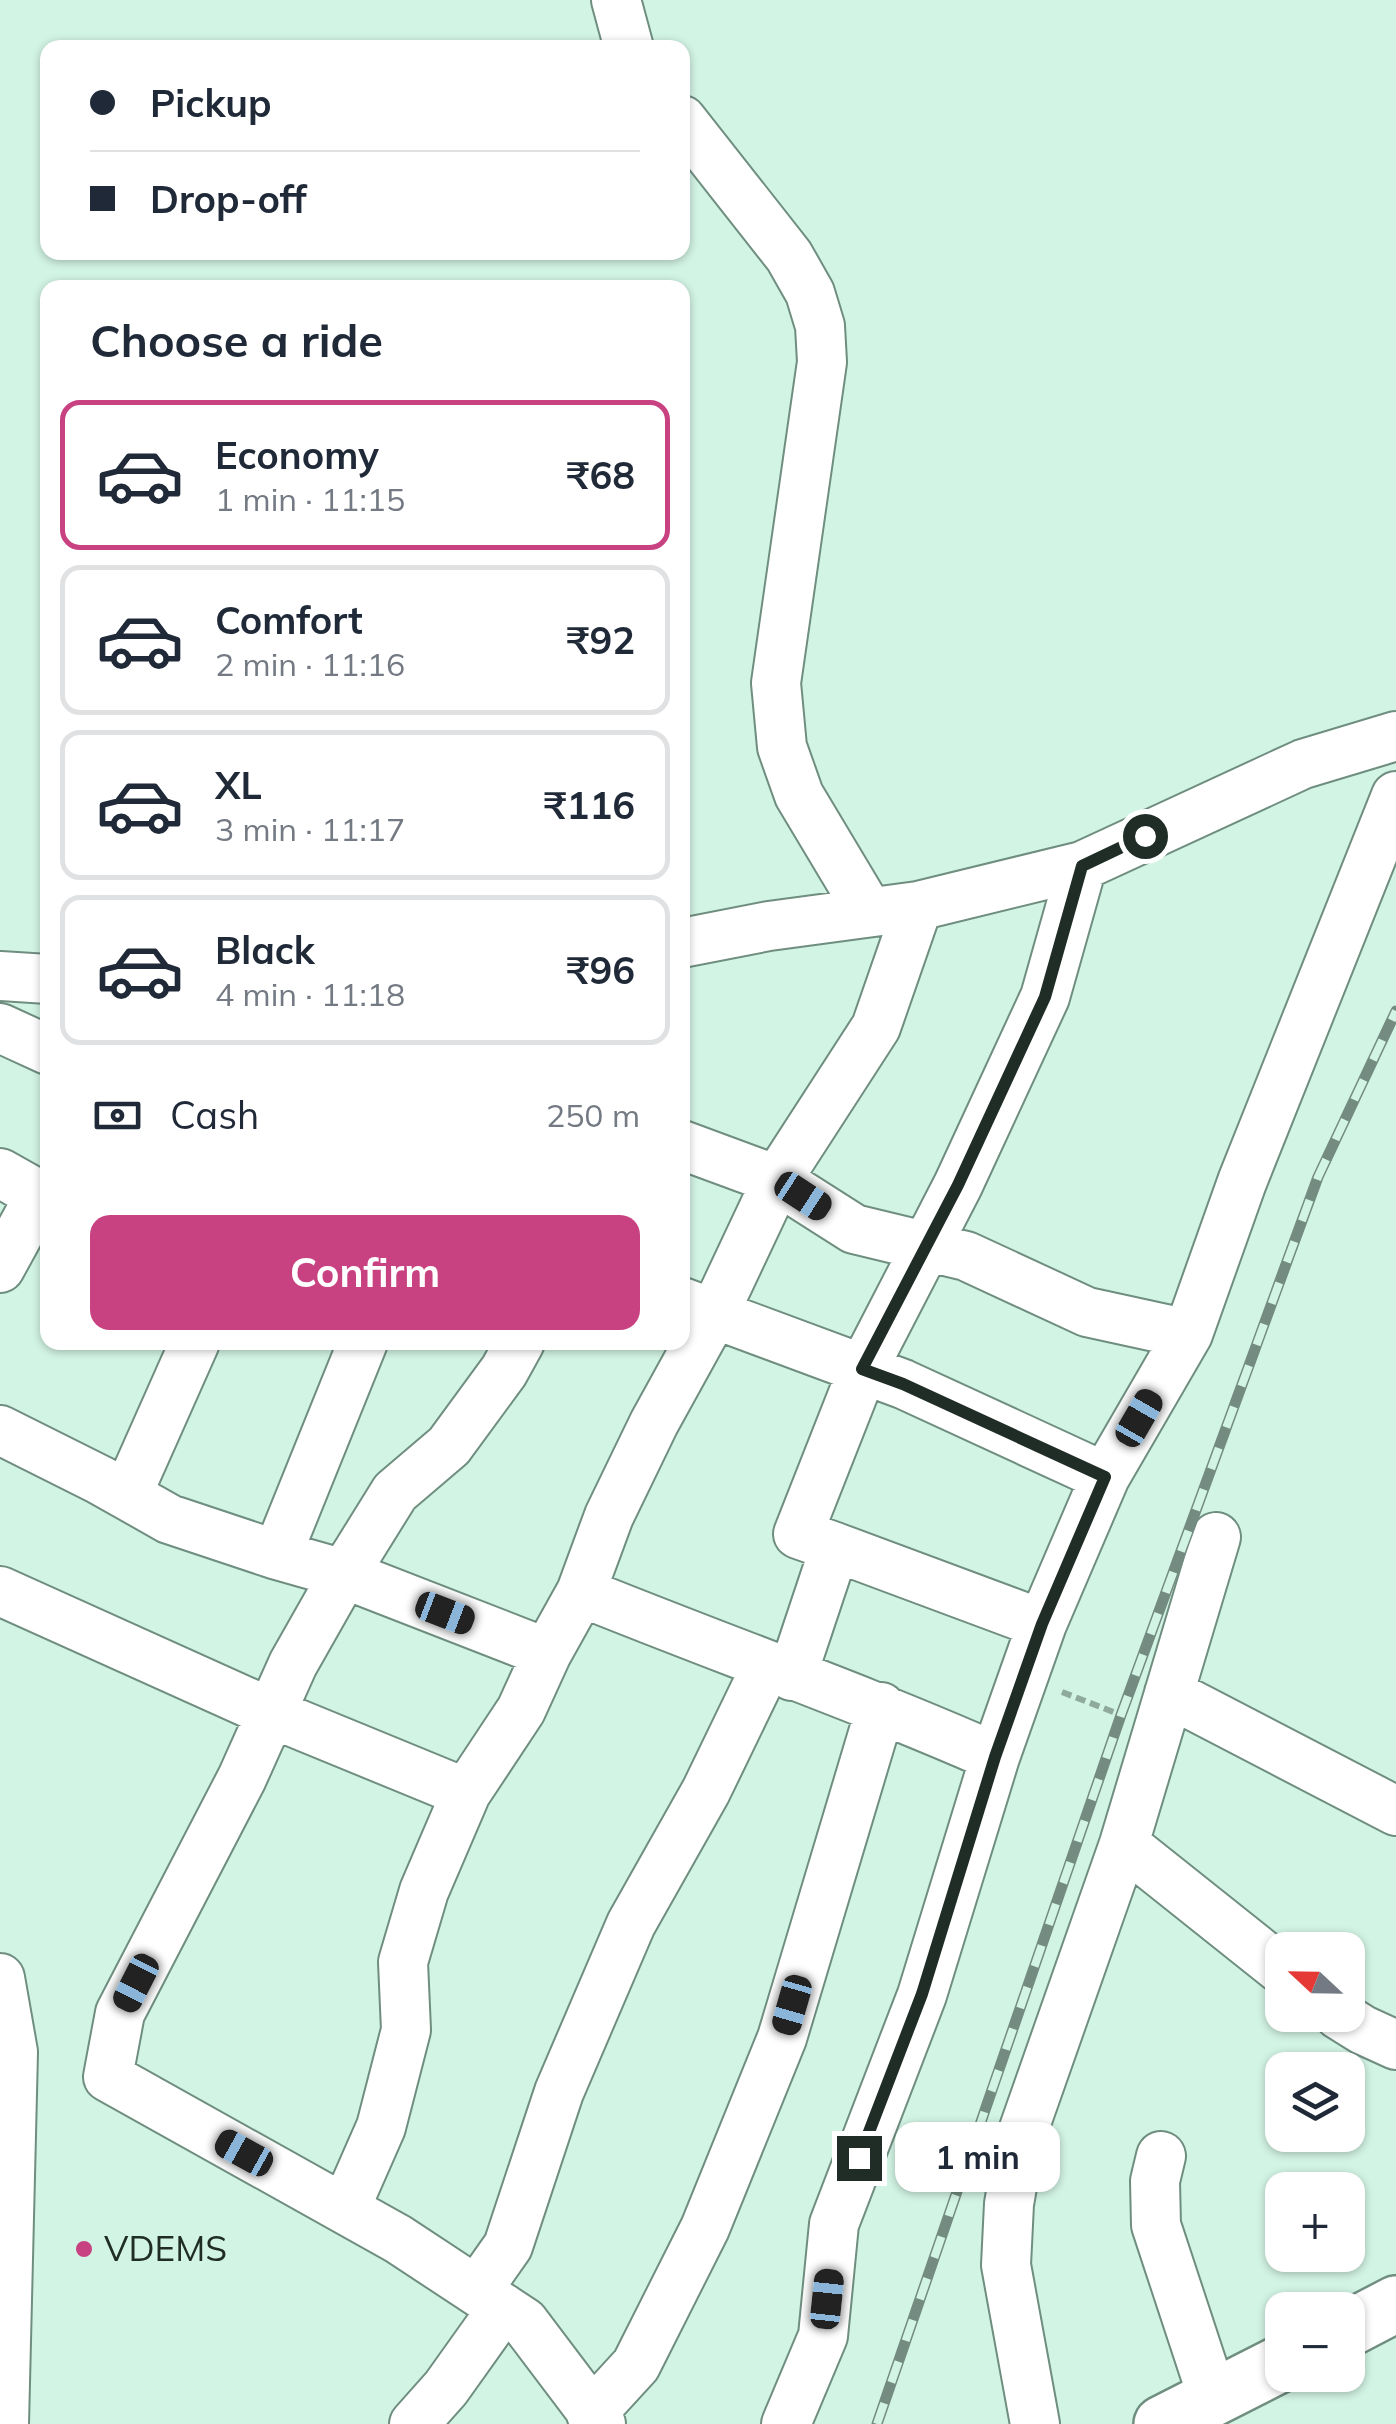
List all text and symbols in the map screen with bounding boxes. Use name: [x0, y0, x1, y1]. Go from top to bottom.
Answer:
text: Pickup: [150, 79, 272, 127]
text: Drop-off: [150, 175, 307, 223]
text: Choose a ride: [90, 312, 383, 368]
icon: car: [95, 430, 185, 520]
text: Economy: [215, 431, 379, 479]
text: ₹68: [567, 451, 635, 499]
text: 1 min · 11:15: [215, 479, 405, 519]
icon: car: [95, 595, 185, 685]
text: Comfort: [215, 596, 363, 644]
text: ₹92: [567, 616, 635, 664]
text: 2 min · 11:16: [215, 644, 405, 684]
icon: car: [95, 760, 185, 850]
text: XL: [215, 761, 262, 809]
text: ₹116: [544, 781, 635, 829]
text: 3 min · 11:17: [215, 809, 405, 849]
route start: [1123, 814, 1168, 859]
icon: car: [95, 925, 185, 1015]
text: Black: [215, 926, 315, 974]
text: ₹96: [567, 946, 635, 994]
text: 4 min · 11:18: [215, 974, 405, 1014]
icon: cash: [90, 1088, 145, 1143]
text: Cash: [170, 1091, 259, 1139]
text: 250 m: [546, 1095, 640, 1135]
car: [770, 1167, 836, 1225]
button: Confirm: [90, 1215, 640, 1330]
car: [1111, 1385, 1167, 1451]
car: [412, 1588, 478, 1638]
north arrow: [1265, 1932, 1365, 2032]
map controls: [1265, 1932, 1365, 2392]
car: [109, 1949, 163, 2017]
car: [769, 1972, 815, 2038]
button: layers: [1265, 2052, 1365, 2152]
callout: 1 min: [894, 2123, 1059, 2193]
car: [210, 2125, 278, 2181]
route end: [837, 2136, 882, 2181]
text: 1 min: [935, 2137, 1020, 2177]
button: +: [1265, 2172, 1365, 2272]
place label: VDEMS: [104, 2226, 227, 2270]
marker: VDEMS: [73, 2238, 95, 2260]
car: [809, 2268, 845, 2330]
button: −: [1265, 2292, 1365, 2392]

